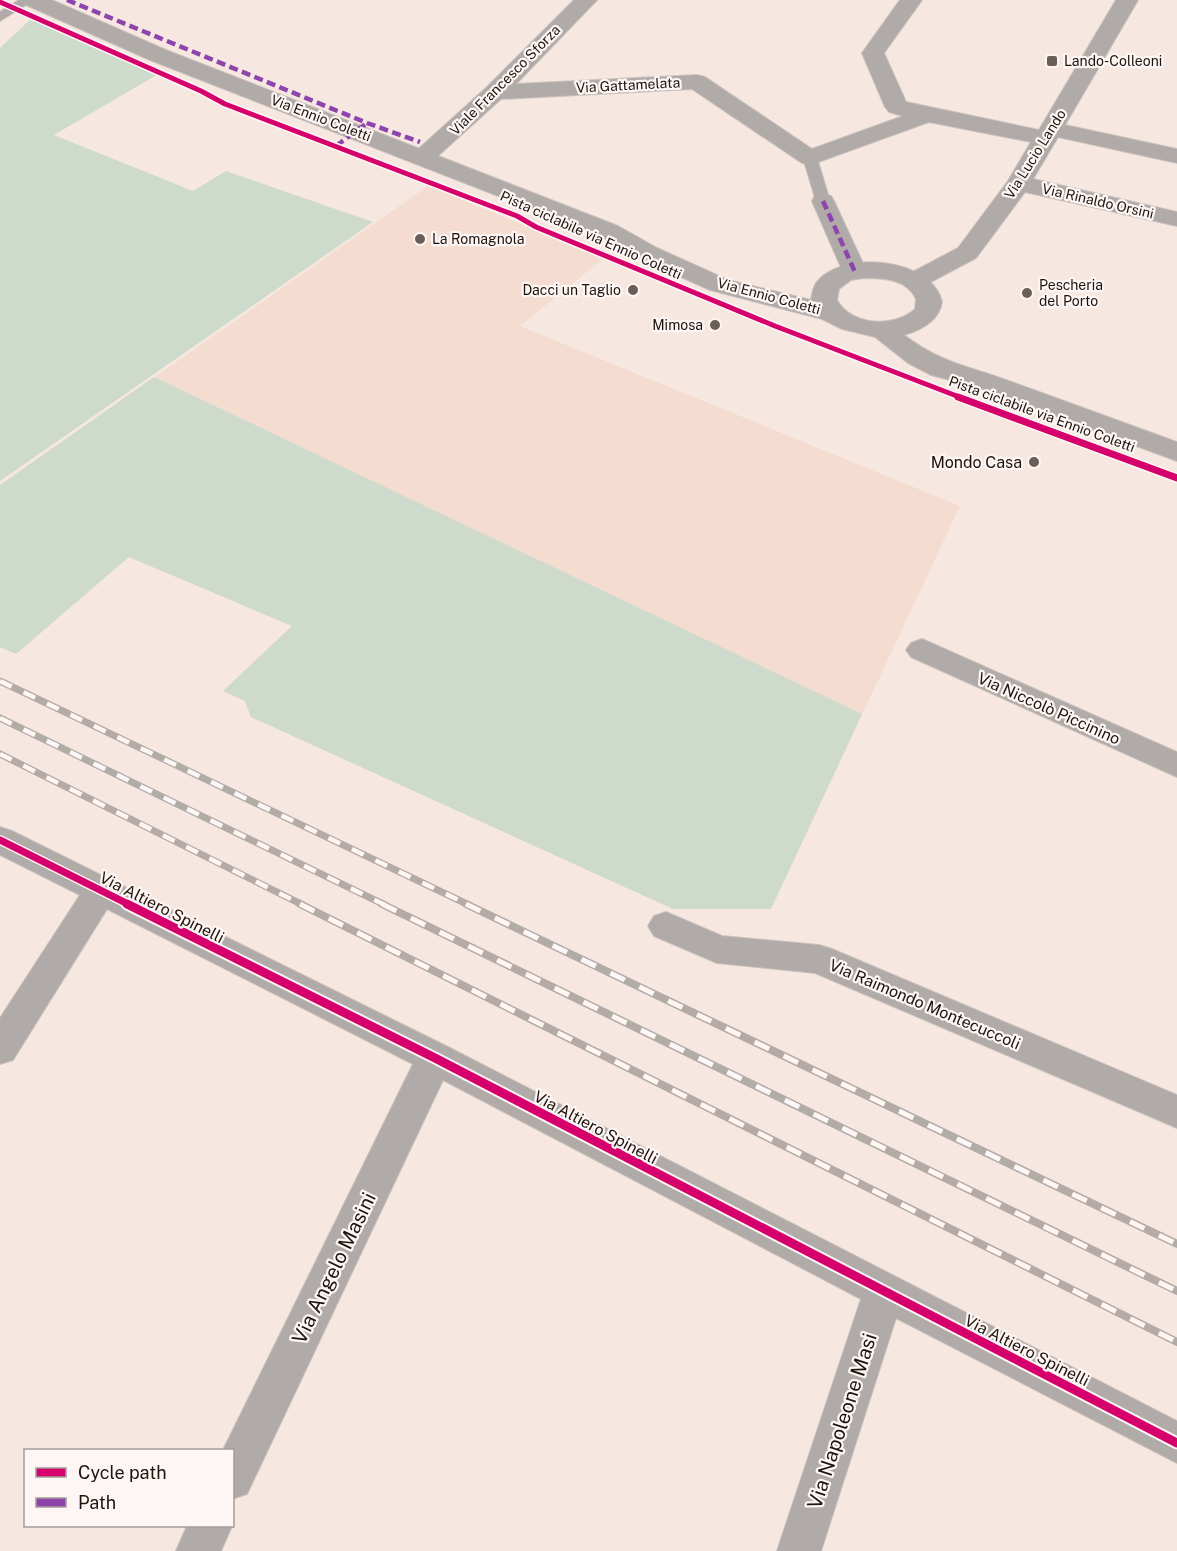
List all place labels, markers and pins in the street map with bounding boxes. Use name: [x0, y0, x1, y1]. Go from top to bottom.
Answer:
place label: Lando-Colleoni: [1064, 53, 1162, 69]
marker: Lando-Colleoni: [1045, 54, 1059, 68]
place label: La Romagnola: [432, 231, 525, 247]
marker: La Romagnola: [413, 232, 427, 246]
place label: Pescheria del Porto: [1039, 277, 1103, 309]
place label: Dacci un Taglio: [522, 282, 621, 298]
marker: Dacci un Taglio: [626, 283, 640, 297]
marker: Pescheria del Porto: [1020, 286, 1034, 300]
place label: Mimosa: [652, 317, 703, 333]
marker: Mimosa: [708, 318, 722, 332]
place label: Mondo Casa: [931, 453, 1022, 472]
marker: Mondo Casa: [1027, 455, 1041, 469]

